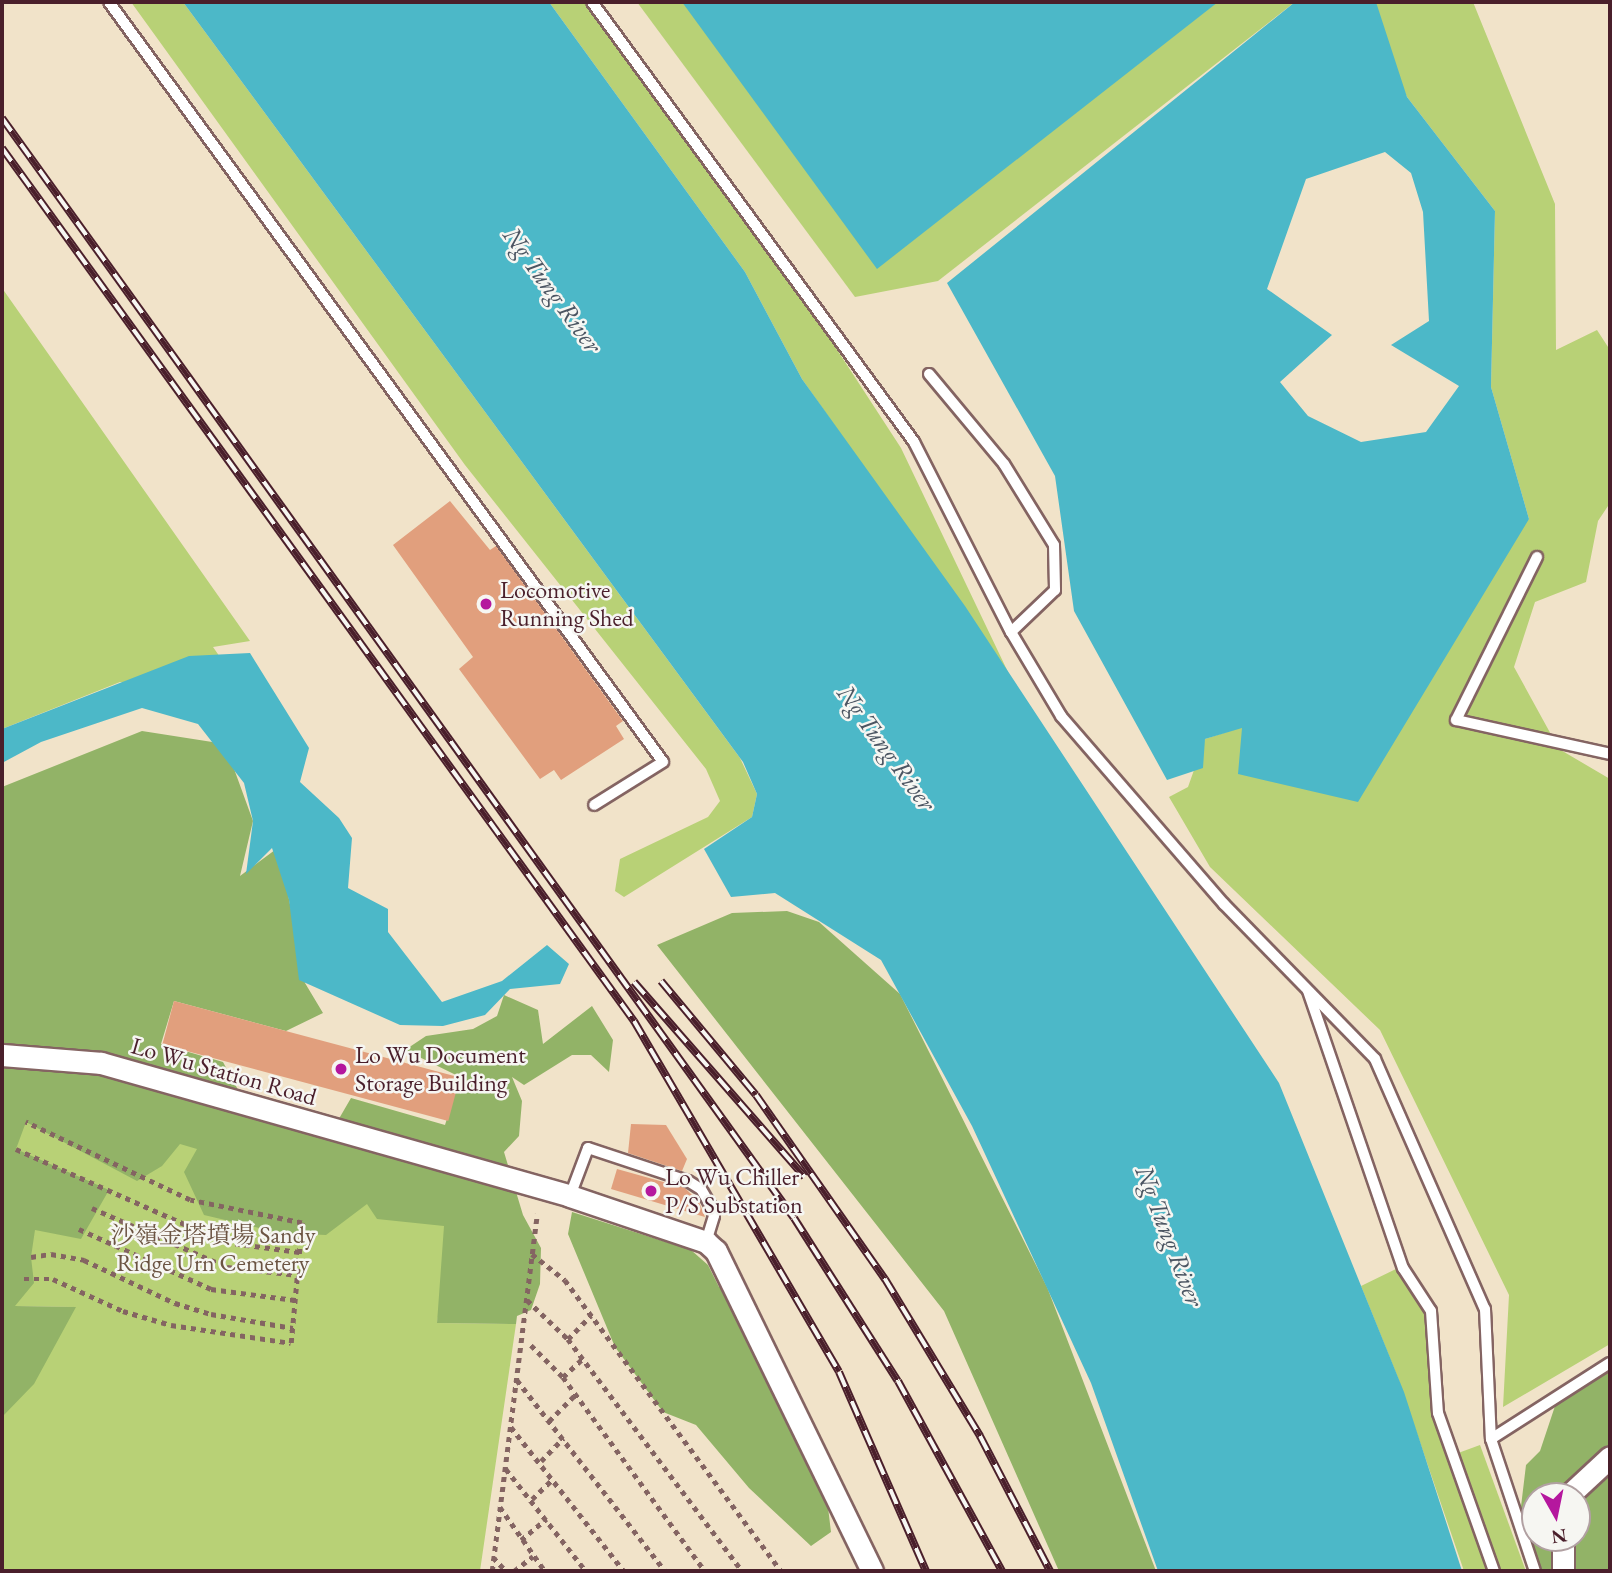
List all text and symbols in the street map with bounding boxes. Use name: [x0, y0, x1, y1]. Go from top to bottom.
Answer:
water label: Ng Tung River: [496, 221, 608, 359]
place label: Locomotive Running Shed: [500, 576, 634, 632]
marker: Locomotive Running Shed: [478, 596, 494, 612]
water label: Ng Tung River: [830, 679, 942, 817]
street label: Lo Wu Station Road: [128, 1031, 320, 1111]
place label: Lo Wu Document Storage Building: [355, 1041, 526, 1097]
marker: Lo Wu Document Storage Building: [333, 1061, 349, 1077]
water label: Ng Tung River: [1128, 1161, 1210, 1311]
place label: Lo Wu Chiller P/S Substation: [665, 1163, 803, 1219]
marker: Lo Wu Chiller P/S Substation: [643, 1183, 659, 1199]
park label: 沙嶺金塔墳場 Sandy Ridge Urn Cemetery: [111, 1221, 315, 1277]
north arrow: [1521, 1482, 1591, 1552]
text: N: [1550, 1523, 1569, 1550]

